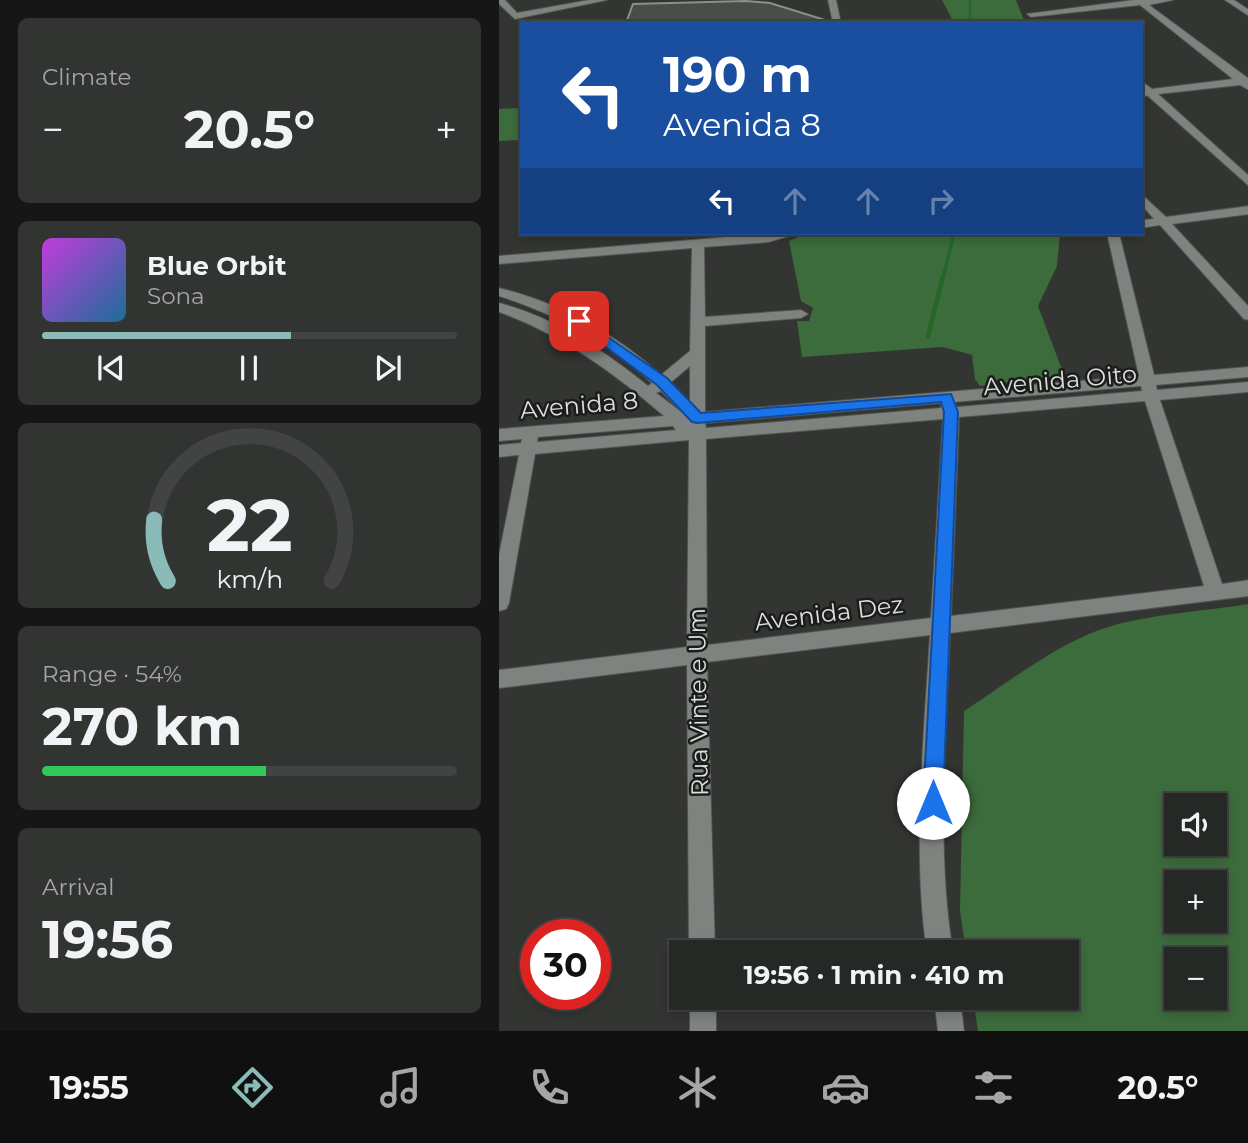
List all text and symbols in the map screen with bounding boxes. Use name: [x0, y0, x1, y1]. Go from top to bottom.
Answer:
text: 190 m: [663, 45, 812, 104]
icon: left: [548, 49, 639, 140]
text: Climate: [42, 63, 131, 91]
text: 20.5°: [184, 98, 315, 161]
text: Avenida 8: [663, 105, 821, 144]
text: −: [42, 106, 64, 153]
text: +: [435, 106, 457, 153]
icon: left: [703, 182, 741, 220]
icon: ahead: [776, 182, 814, 220]
icon: ahead: [849, 182, 887, 220]
icon: right: [922, 182, 960, 220]
text: Blue Orbit: [147, 250, 286, 282]
text: Sona: [147, 282, 205, 310]
pin: [549, 291, 609, 351]
icon: arrive: [560, 302, 598, 340]
icon: previous: [92, 349, 130, 387]
icon: pause: [230, 349, 268, 387]
icon: next: [369, 349, 407, 387]
street label: Avenida Oito: [982, 359, 1138, 401]
street label: Avenida 8: [519, 385, 639, 425]
text: 22: [207, 482, 292, 570]
text: km/h: [216, 564, 283, 594]
street label: Avenida Dez: [753, 589, 905, 637]
street label: Rua Vinte e Um: [682, 608, 714, 796]
text: Range · 54%: [42, 660, 182, 688]
text: 270 km: [42, 695, 242, 758]
position arrow: [896, 766, 970, 840]
map controls: [1164, 793, 1227, 1010]
button: sound: [1164, 793, 1227, 856]
button: +: [1164, 870, 1227, 933]
text: Arrival: [42, 873, 115, 901]
text: 19:56: [42, 908, 173, 971]
speed limit sign: 30: [520, 919, 611, 1010]
button: −: [1164, 947, 1227, 1010]
text: 19:56 · 1 min · 410 m: [743, 959, 1005, 991]
icon: directions: [228, 1063, 277, 1112]
icon: music: [376, 1063, 425, 1112]
icon: phone: [525, 1063, 574, 1112]
icon: climate: [673, 1063, 722, 1112]
icon: car: [821, 1063, 870, 1112]
icon: filters: [969, 1063, 1018, 1112]
text: 19:55: [50, 1068, 129, 1107]
text: 20.5°: [1117, 1068, 1198, 1107]

